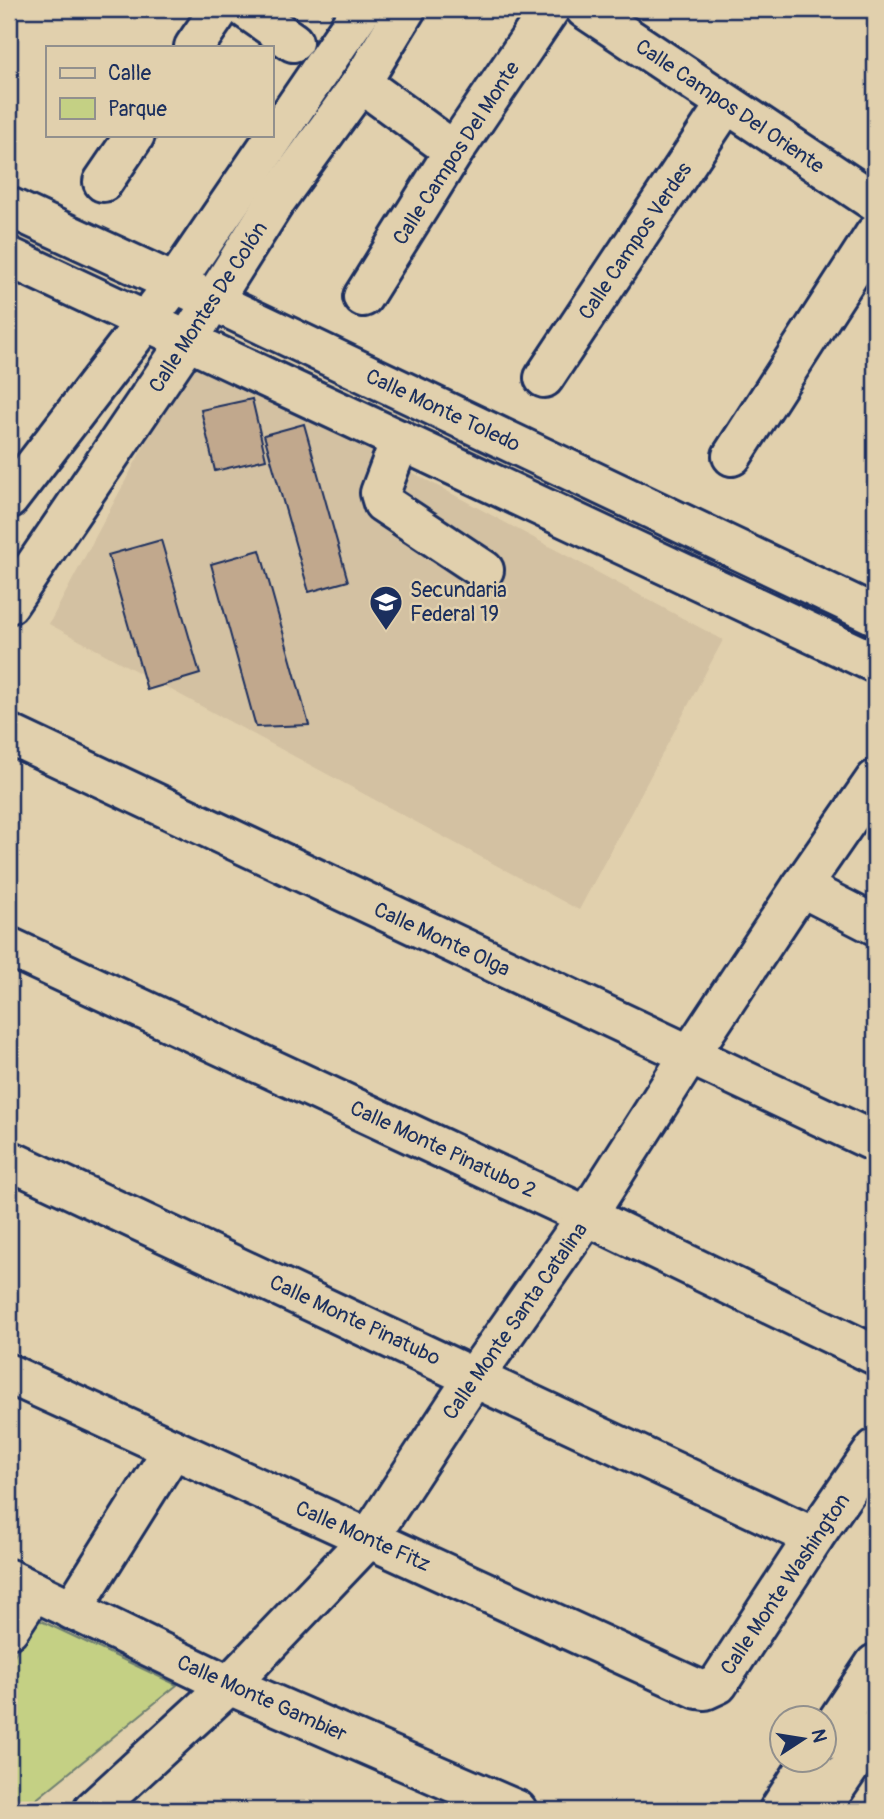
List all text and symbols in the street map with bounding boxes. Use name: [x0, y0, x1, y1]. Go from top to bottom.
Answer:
street label: Calle Campos Del Oriente: [630, 33, 830, 180]
legend: [46, 46, 273, 136]
street label: Calle Campos Del Monte: [387, 56, 526, 250]
text: Calle: [108, 60, 152, 87]
text: Parque: [108, 96, 167, 123]
street label: Calle Campos Verdes: [573, 157, 698, 325]
street label: Calle Montes De Colón: [143, 216, 274, 398]
street label: Calle Monte Toledo: [361, 363, 524, 458]
place label: Secundaria Federal 19: [410, 577, 507, 628]
school or university icon: Secundaria Federal 19: [367, 583, 405, 632]
street label: Calle Monte Olga: [369, 896, 514, 983]
street label: Calle Monte Pinatubo 2: [346, 1095, 540, 1204]
street label: Calle Monte Santa Catalina: [437, 1217, 594, 1425]
street label: Calle Monte Pinatubo: [265, 1269, 445, 1372]
street label: Calle Monte Washington: [715, 1488, 856, 1680]
street label: Calle Monte Fitz: [291, 1495, 434, 1578]
street label: Calle Monte Gambier: [173, 1649, 351, 1748]
north arrow: [768, 1703, 838, 1773]
text: N: [806, 1727, 832, 1745]

